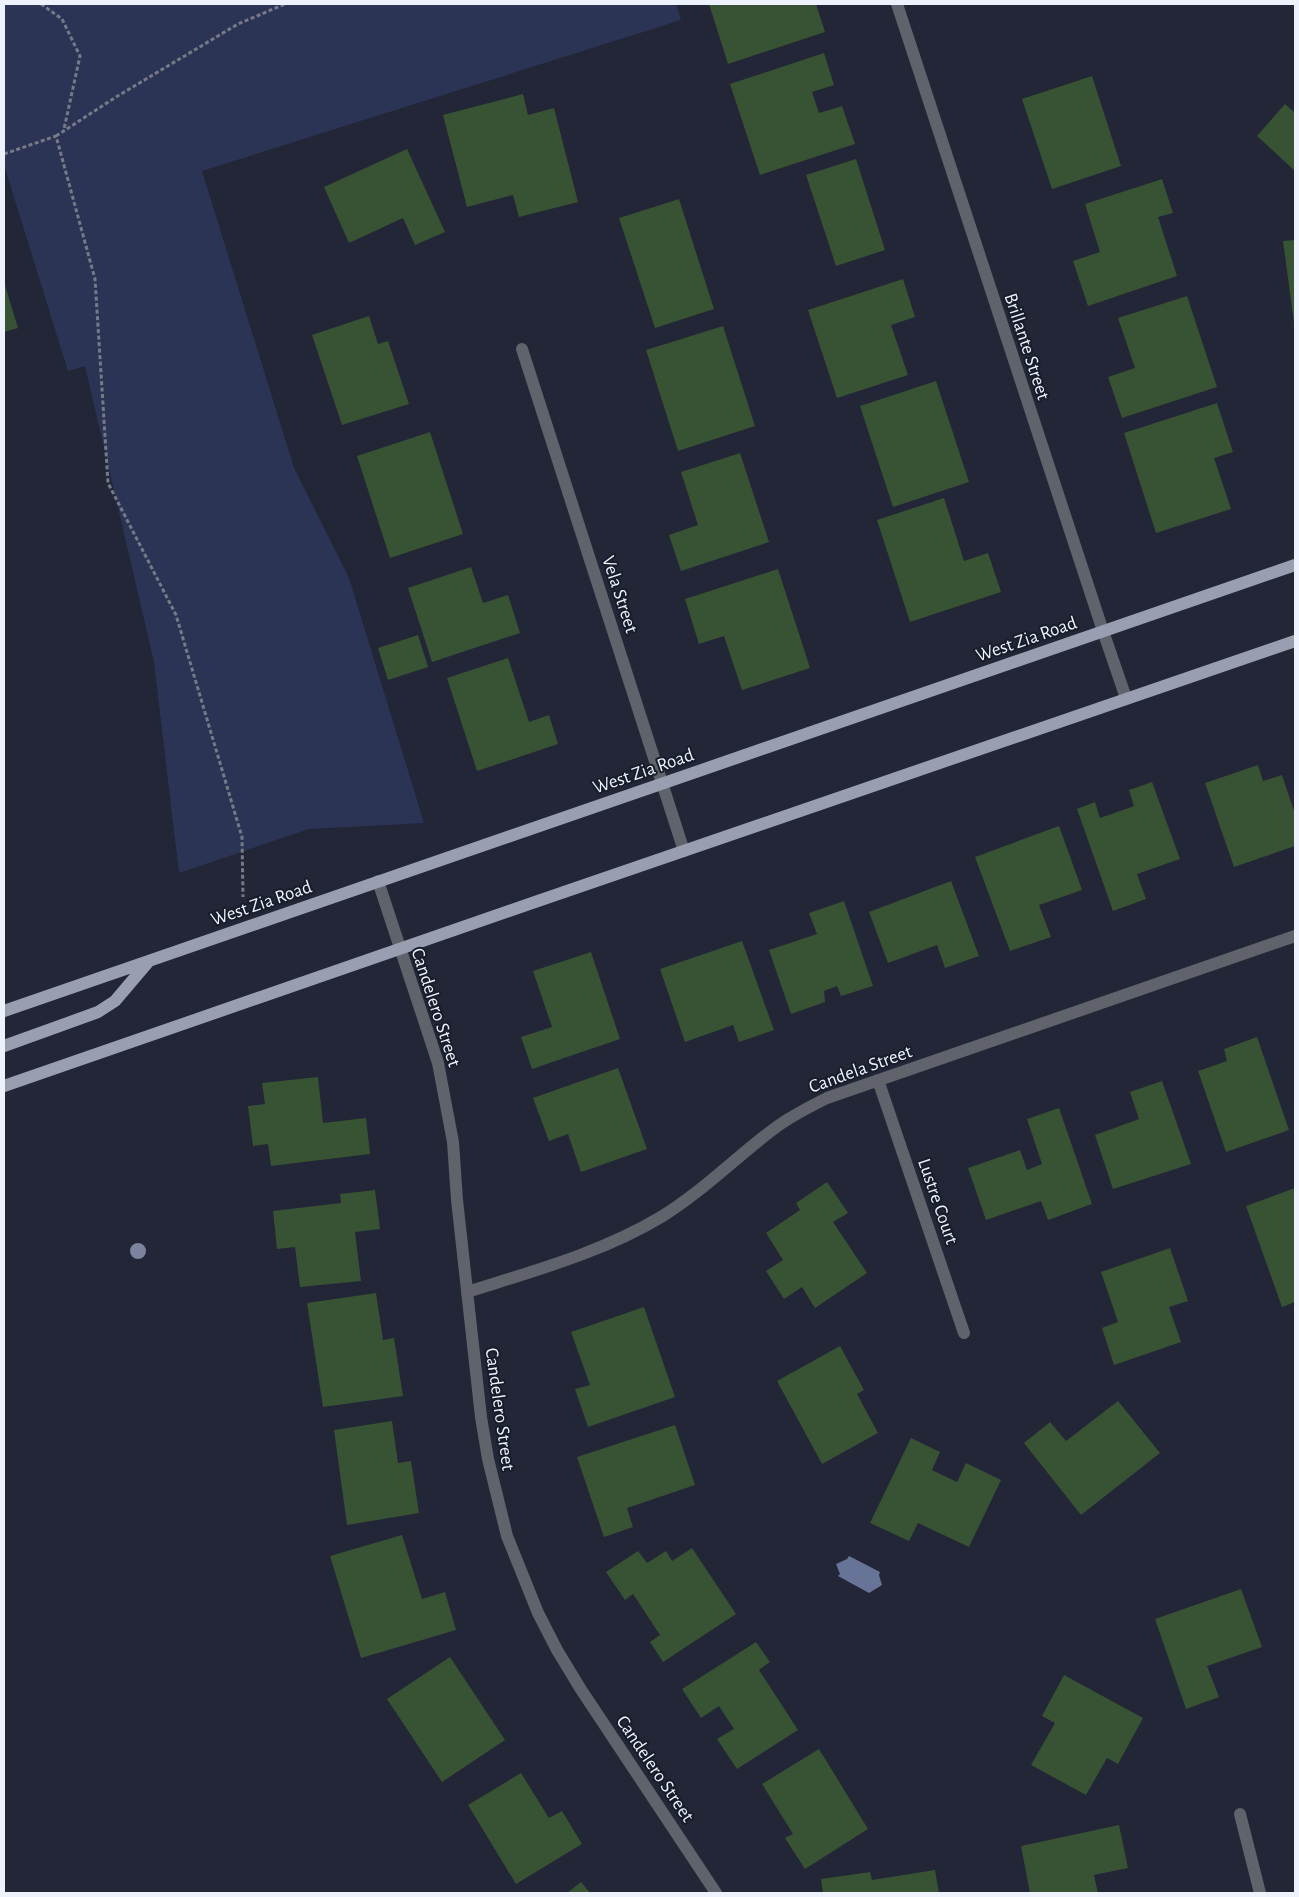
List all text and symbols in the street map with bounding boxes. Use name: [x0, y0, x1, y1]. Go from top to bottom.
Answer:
street label: Brillante Street: [1000, 291, 1053, 402]
street label: Vela Street: [598, 553, 641, 635]
street label: West Zia Road: [974, 613, 1080, 666]
street label: West Zia Road: [591, 745, 697, 798]
street label: West Zia Road: [209, 877, 315, 930]
street label: Candelero Street: [407, 946, 464, 1069]
street label: Candela Street: [806, 1042, 915, 1097]
street label: Lustre Court: [914, 1156, 961, 1247]
street label: Candelero Street: [482, 1347, 518, 1472]
street label: Candelero Street: [612, 1712, 697, 1825]

